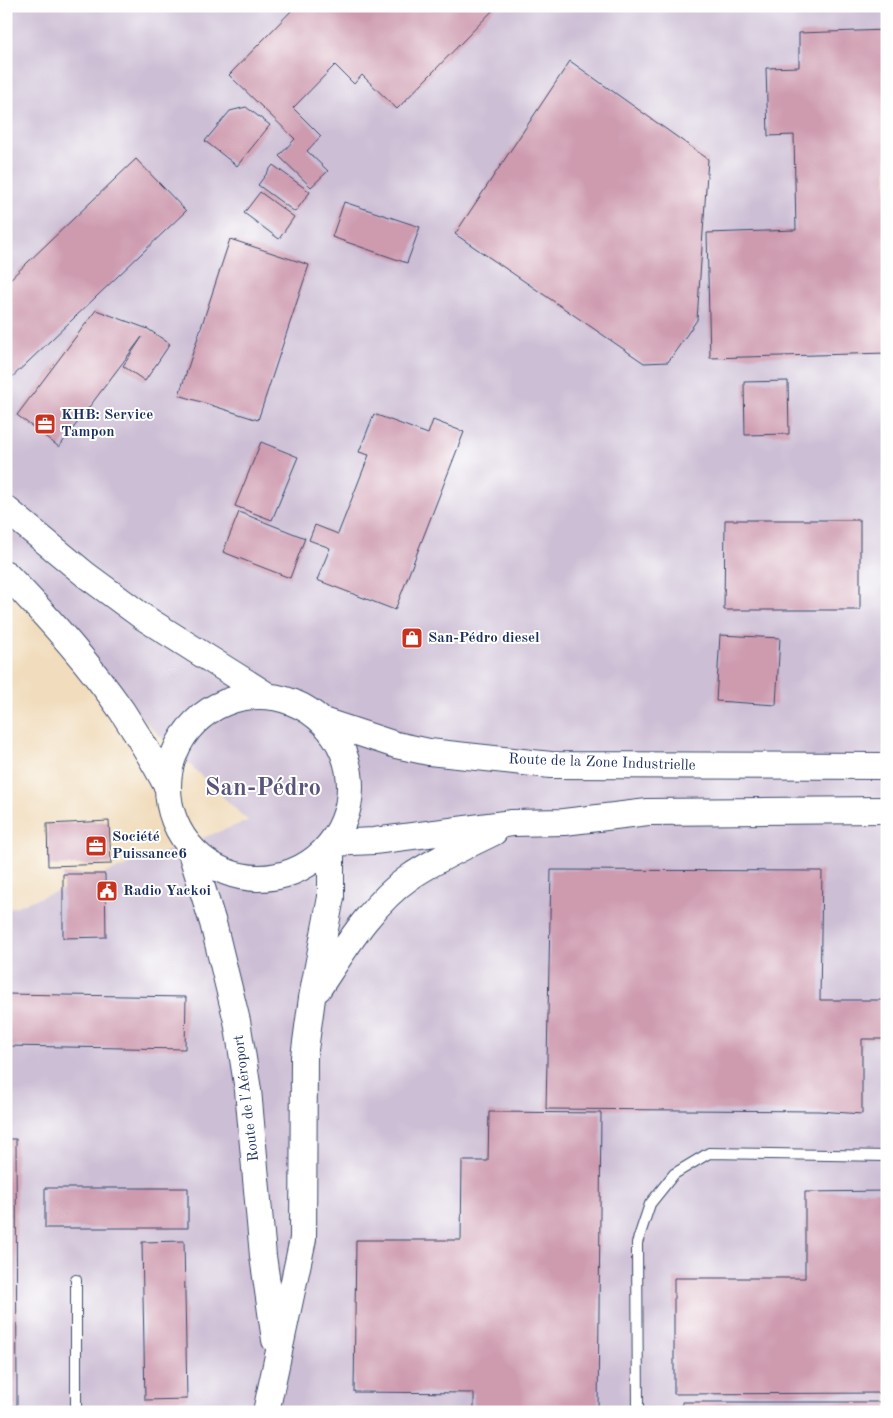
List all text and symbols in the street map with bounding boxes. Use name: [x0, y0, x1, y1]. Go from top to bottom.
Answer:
place label: KHB: Service Tampon: [61, 408, 153, 440]
office icon: KHB: Service Tampon: [33, 412, 57, 436]
shop icon: San-Pédro diesel: [400, 626, 424, 650]
place label: San-Pédro diesel: [428, 631, 540, 646]
street label: Route de la Zone Industrielle: [508, 752, 696, 774]
district label: San-Pédro: [205, 776, 321, 801]
place label: Société Puissance6: [112, 830, 187, 862]
office icon: Société Puissance6: [84, 834, 108, 858]
public building icon: Radio Yackoi: [95, 879, 119, 903]
place label: Radio Yackoi: [123, 884, 211, 899]
street label: Route de l'Aéroport: [232, 1034, 262, 1162]

